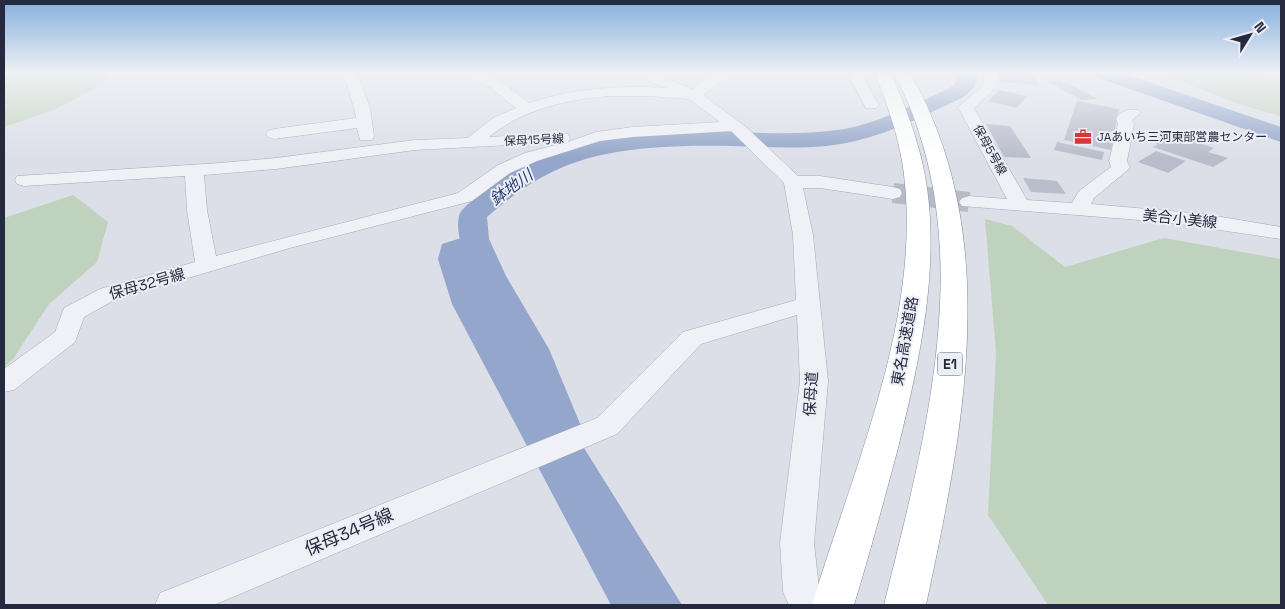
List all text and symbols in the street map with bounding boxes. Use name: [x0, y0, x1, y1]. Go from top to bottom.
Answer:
north arrow: [1225, 10, 1275, 60]
text: N: [1250, 18, 1270, 36]
street label: 保母5号線: [970, 122, 1010, 178]
office icon: JAあいち三河東部営農センター: [1073, 127, 1093, 147]
place label: JAあいち三河東部営農センター: [1097, 129, 1267, 145]
street label: 保母15号線: [504, 130, 564, 150]
water label: 鉢地川: [486, 164, 538, 210]
street label: 美合小美線: [1142, 205, 1218, 232]
street label: 保母32号線: [107, 264, 187, 303]
street label: 東名高速道路: [887, 295, 922, 387]
road number: E1: [938, 352, 962, 376]
street label: 保母道: [800, 371, 821, 417]
street label: 保母34号線: [301, 503, 397, 561]

